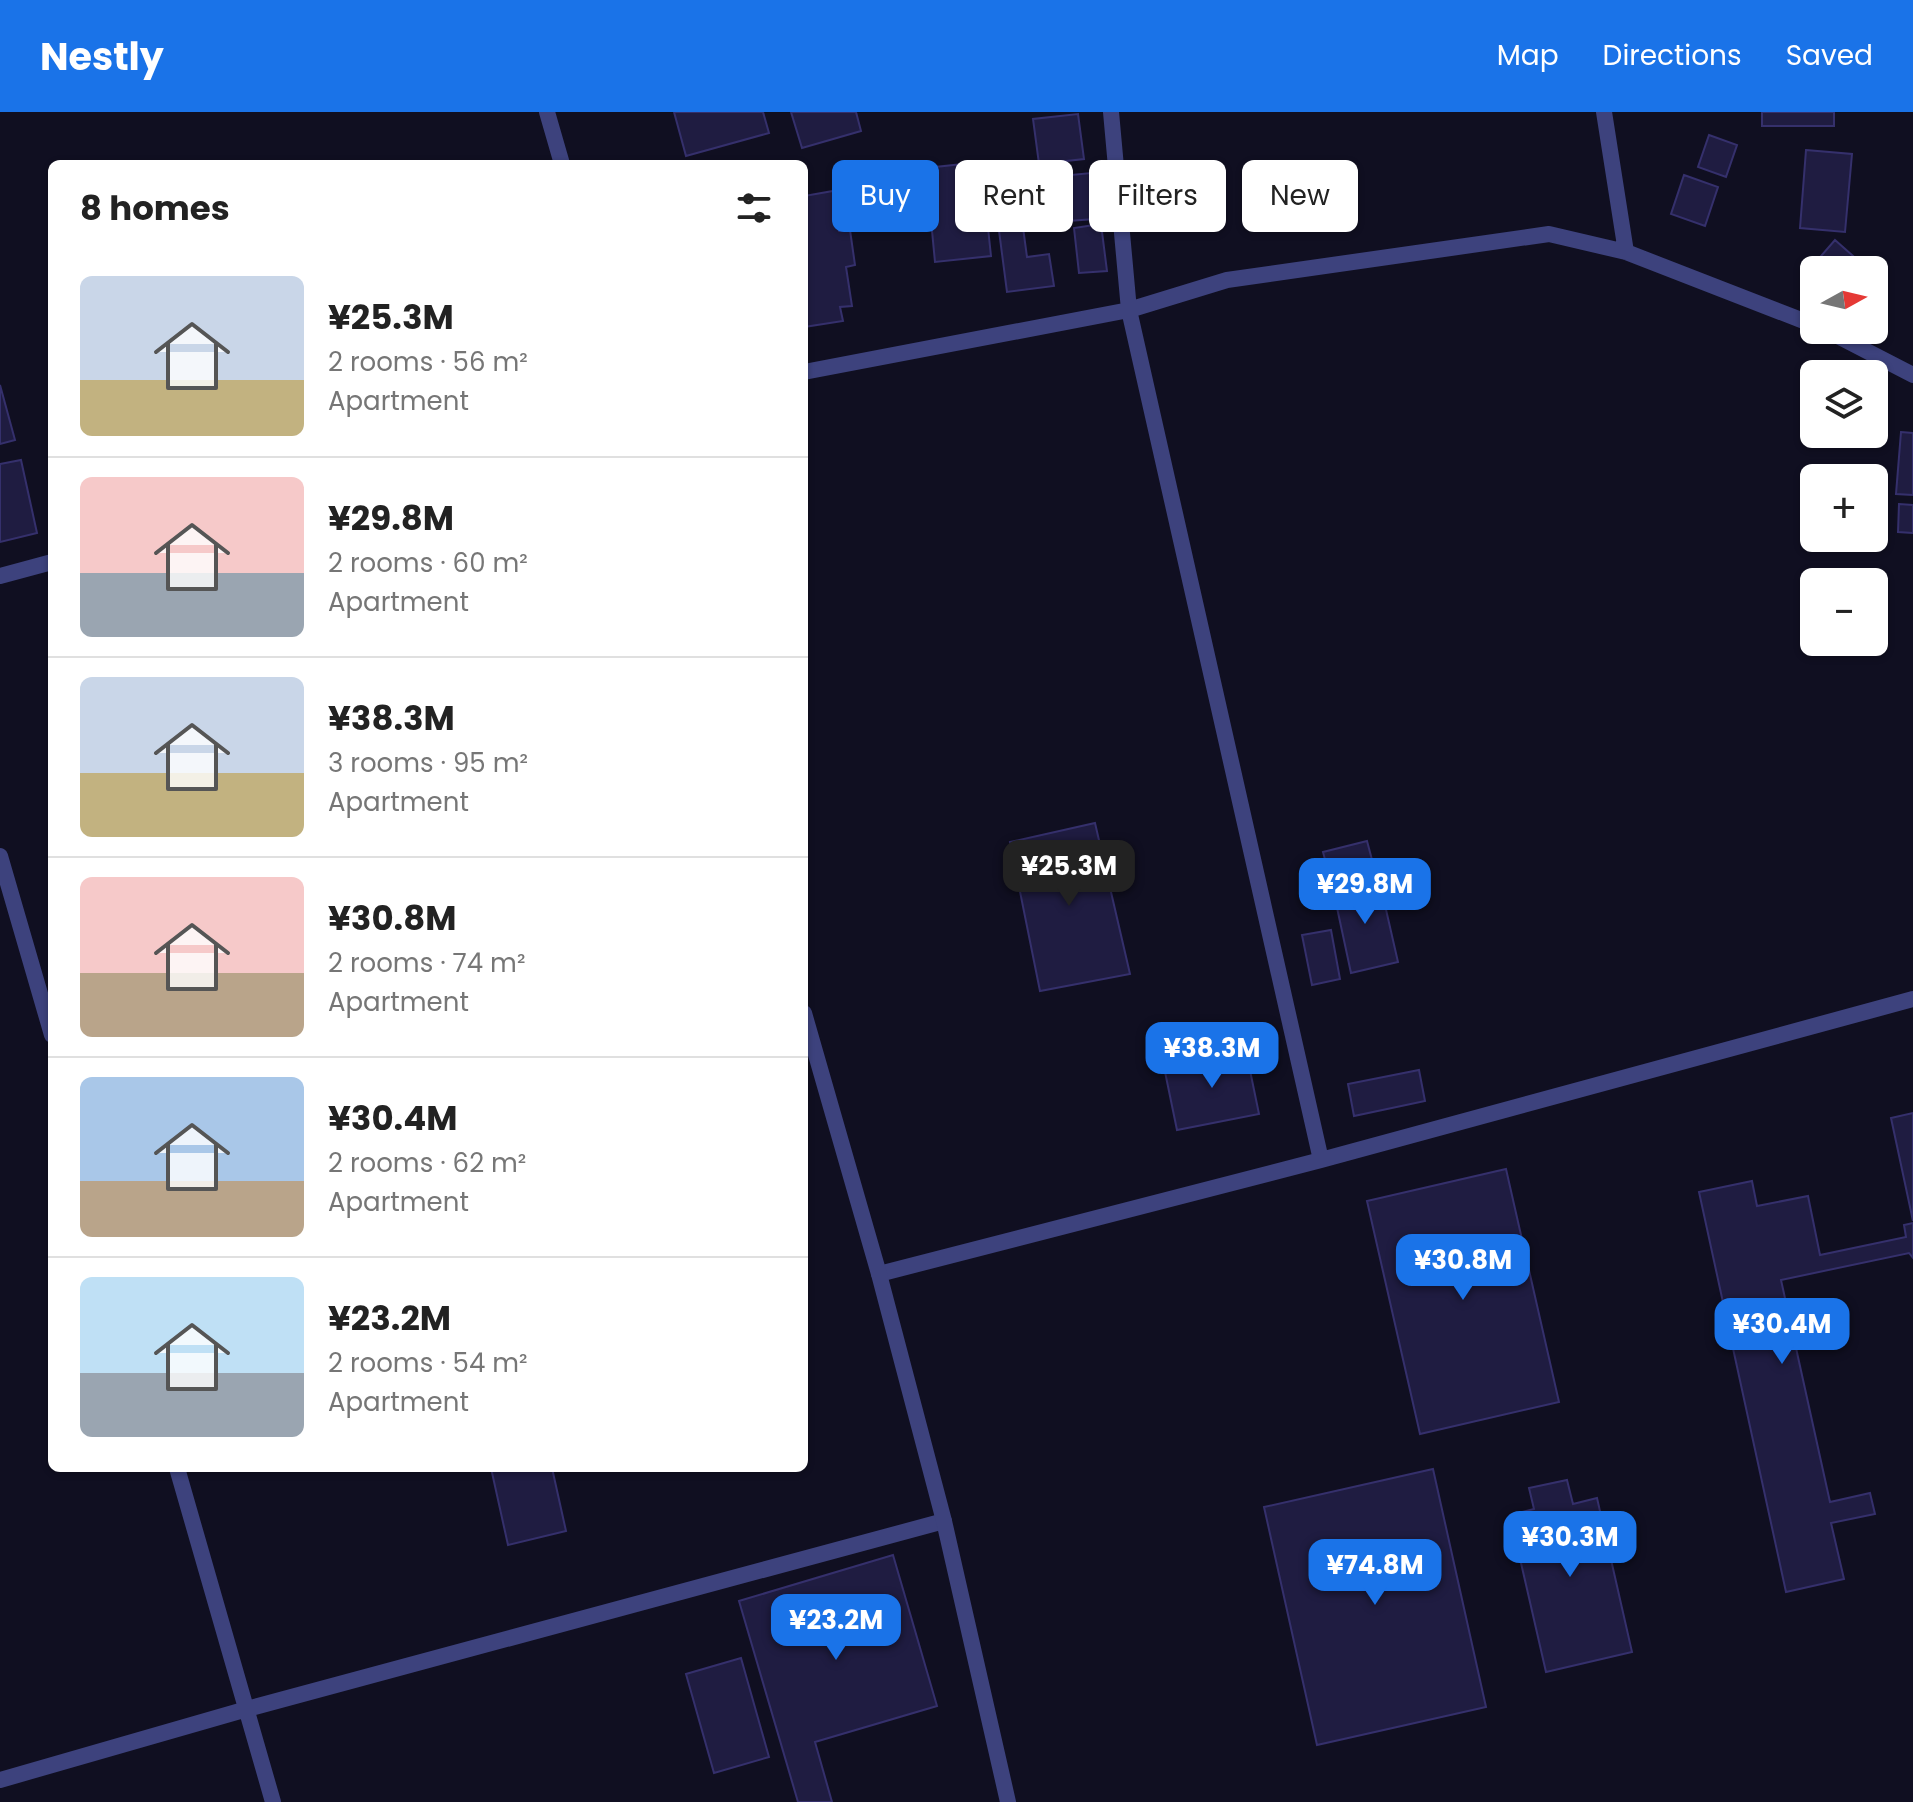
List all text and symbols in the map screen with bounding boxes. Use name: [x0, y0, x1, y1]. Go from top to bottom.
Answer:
text: Nestly: [40, 30, 164, 83]
text: Map: [1497, 36, 1559, 75]
text: Directions: [1603, 36, 1742, 75]
text: Saved: [1786, 36, 1873, 75]
chip: Buy: [832, 160, 939, 232]
chip: Rent: [955, 160, 1073, 232]
chip: Filters: [1089, 160, 1226, 232]
chip: New: [1242, 160, 1358, 232]
text: 8 homes: [80, 184, 230, 232]
icon: filters: [732, 186, 776, 230]
north arrow: [1800, 256, 1888, 344]
map controls: [1800, 256, 1888, 656]
text: ¥25.3M: [328, 293, 454, 341]
icon: home: [144, 308, 240, 404]
text: 2 rooms · 56 m²: [328, 344, 528, 380]
button: layers: [1800, 360, 1888, 448]
text: Apartment: [328, 383, 469, 419]
button: +: [1800, 464, 1888, 552]
text: ¥29.8M: [328, 494, 454, 542]
icon: home: [144, 509, 240, 605]
text: 2 rooms · 60 m²: [328, 545, 528, 581]
button: −: [1800, 568, 1888, 656]
text: Apartment: [328, 584, 469, 620]
text: ¥38.3M: [328, 694, 455, 742]
icon: home: [144, 709, 240, 805]
text: 3 rooms · 95 m²: [328, 745, 528, 781]
text: Apartment: [328, 784, 469, 820]
pin: ¥25.3M: [1004, 840, 1134, 908]
text: ¥25.3M: [1021, 848, 1117, 884]
pin: ¥29.8M: [1300, 858, 1430, 926]
text: ¥29.8M: [1317, 866, 1413, 902]
text: ¥30.8M: [328, 894, 456, 942]
icon: home: [144, 909, 240, 1005]
text: 2 rooms · 74 m²: [328, 945, 525, 981]
text: Apartment: [328, 984, 469, 1020]
pin: ¥38.3M: [1147, 1022, 1277, 1090]
text: ¥38.3M: [1164, 1030, 1260, 1066]
text: ¥30.4M: [328, 1094, 457, 1142]
icon: home: [144, 1109, 240, 1205]
text: 2 rooms · 62 m²: [328, 1145, 526, 1181]
text: Apartment: [328, 1184, 469, 1220]
pin: ¥30.8M: [1398, 1234, 1528, 1302]
text: ¥30.8M: [1414, 1242, 1512, 1278]
text: ¥23.2M: [328, 1294, 451, 1342]
pin: ¥30.4M: [1717, 1298, 1847, 1366]
text: ¥30.4M: [1733, 1306, 1831, 1342]
icon: home: [144, 1309, 240, 1405]
text: 2 rooms · 54 m²: [328, 1345, 528, 1381]
text: Apartment: [328, 1384, 469, 1420]
pin: ¥30.3M: [1505, 1511, 1635, 1579]
text: ¥30.3M: [1521, 1519, 1619, 1555]
pin: ¥74.8M: [1310, 1539, 1440, 1607]
text: ¥74.8M: [1326, 1547, 1424, 1583]
pin: ¥23.2M: [771, 1594, 901, 1662]
text: ¥23.2M: [789, 1602, 883, 1638]

